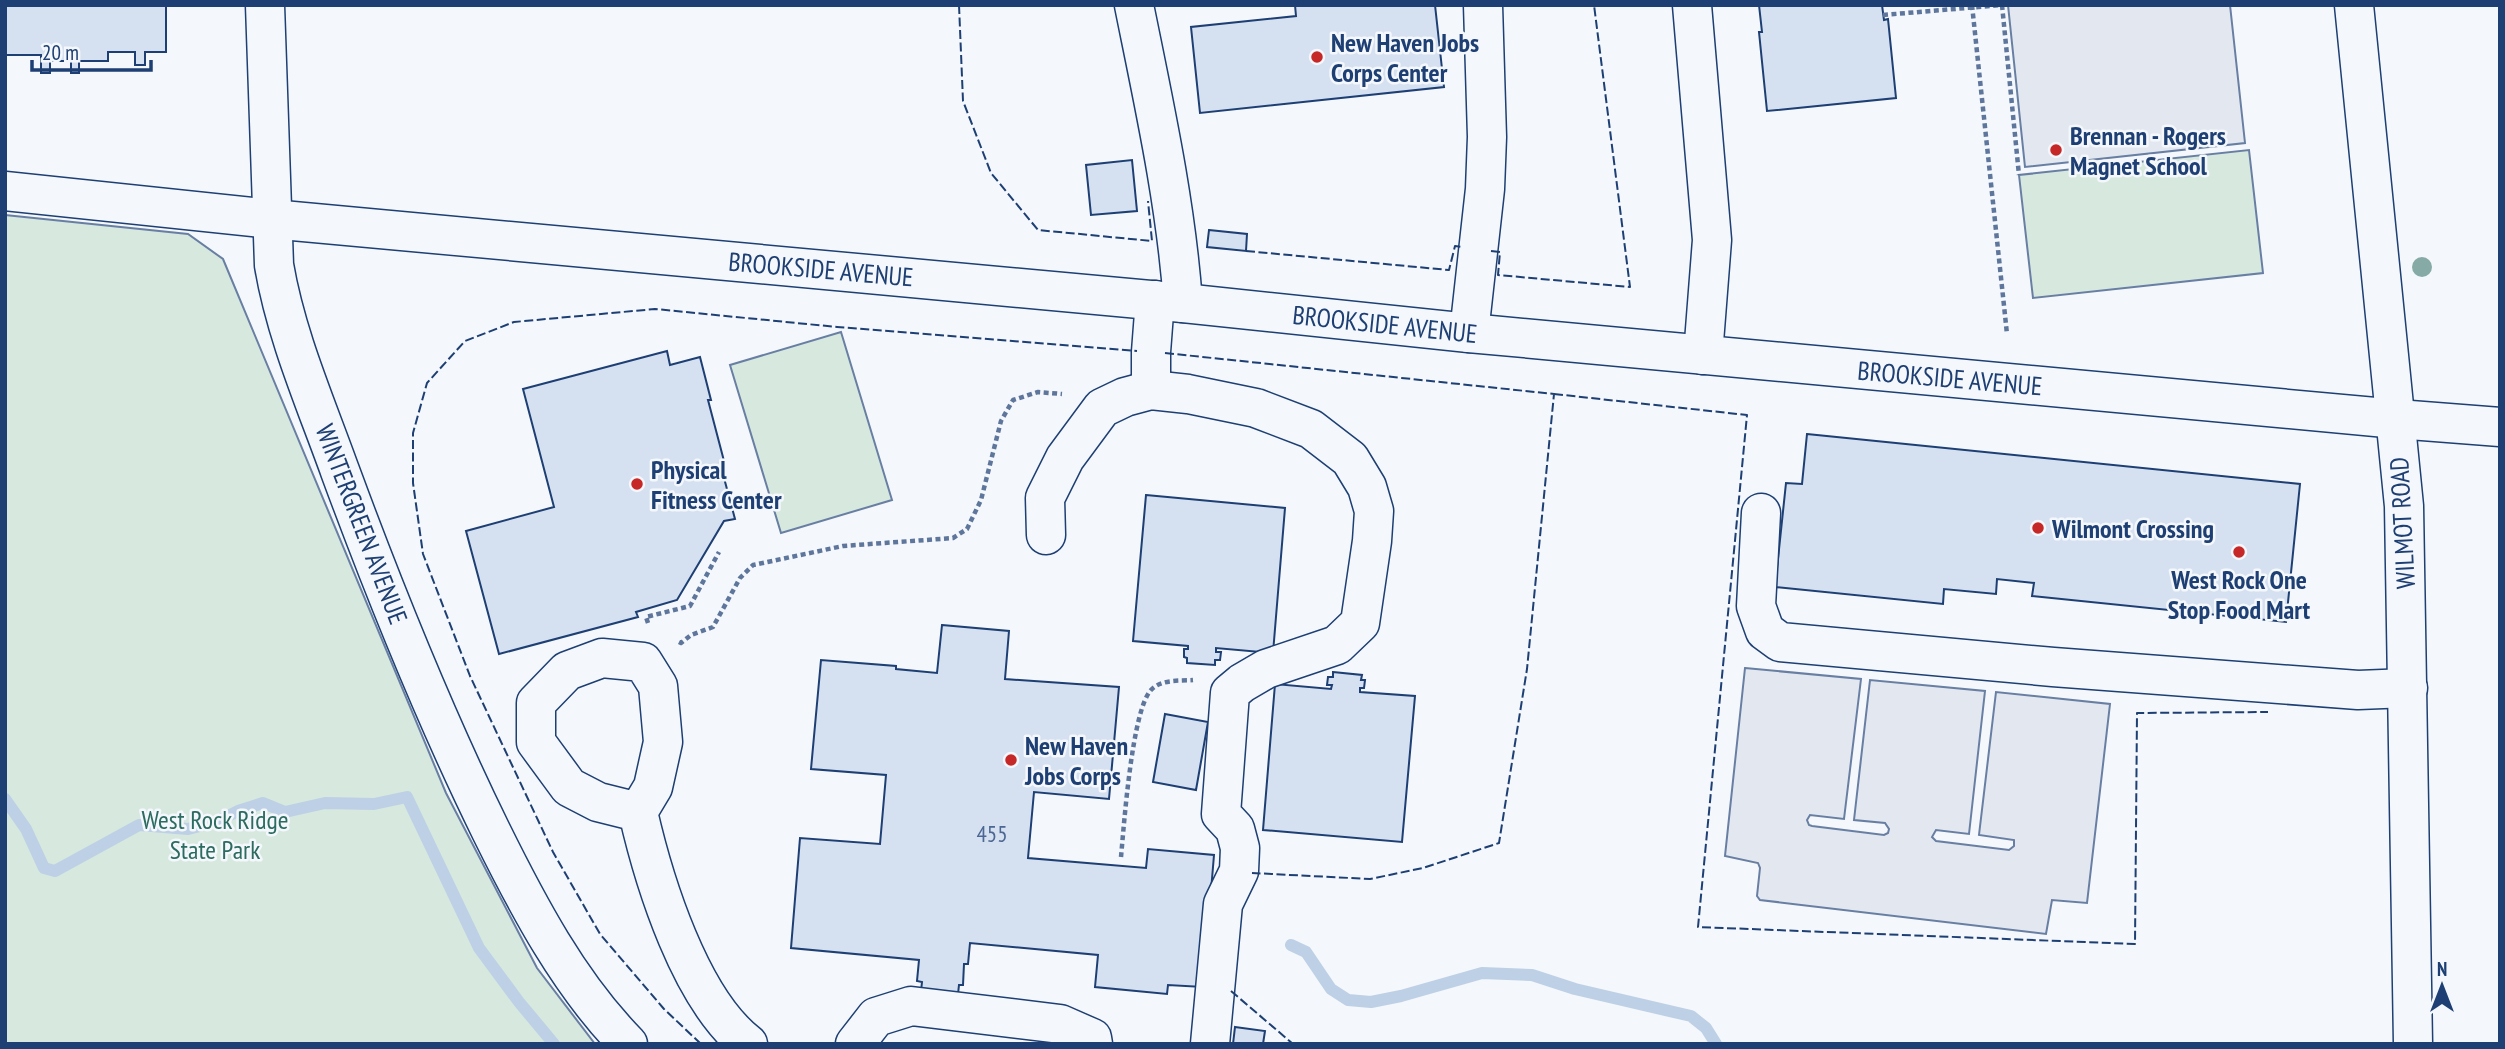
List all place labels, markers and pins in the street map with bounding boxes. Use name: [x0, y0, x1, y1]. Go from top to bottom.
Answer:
place label: New Haven Jobs Corps Center: [1331, 26, 1479, 89]
marker: New Haven Jobs Corps Center: [1309, 49, 1325, 65]
place label: Brennan - Rogers Magnet School: [2070, 119, 2226, 182]
marker: Brennan - Rogers Magnet School: [2048, 142, 2064, 158]
place label: Physical Fitness Center: [651, 453, 782, 516]
marker: Physical Fitness Center: [629, 476, 645, 492]
place label: Wilmont Crossing: [2051, 512, 2214, 545]
marker: Wilmont Crossing: [2030, 520, 2046, 536]
marker: West Rock One Stop Food Mart: [2231, 544, 2247, 560]
place label: West Rock One Stop Food Mart: [2168, 563, 2311, 626]
place label: New Haven Jobs Corps: [1024, 729, 1128, 792]
marker: New Haven Jobs Corps: [1003, 752, 1019, 768]

